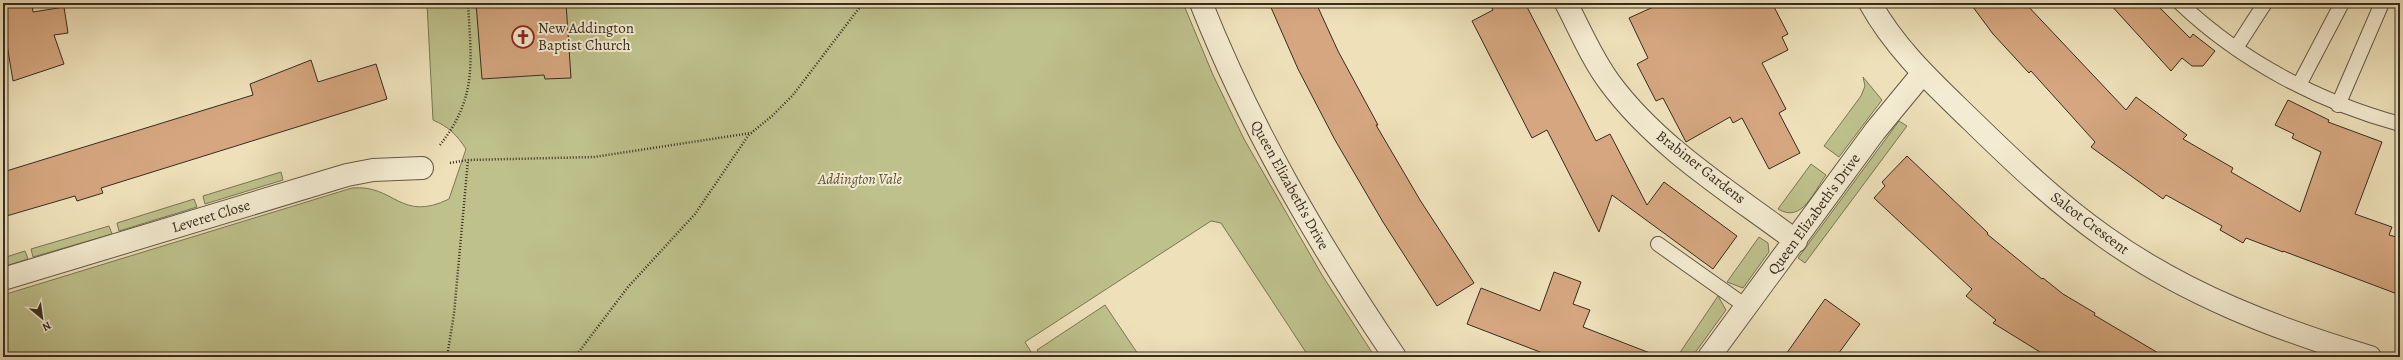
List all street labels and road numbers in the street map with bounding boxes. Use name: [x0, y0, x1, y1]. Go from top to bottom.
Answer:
street label: Queen Elizabeth's Drive: [1246, 117, 1334, 254]
street label: Brabiner Gardens: [1652, 126, 1750, 208]
street label: Queen Elizabeth's Drive: [1763, 149, 1865, 279]
street label: Salcot Crescent: [2047, 187, 2133, 259]
street label: Leveret Close: [169, 195, 253, 237]

